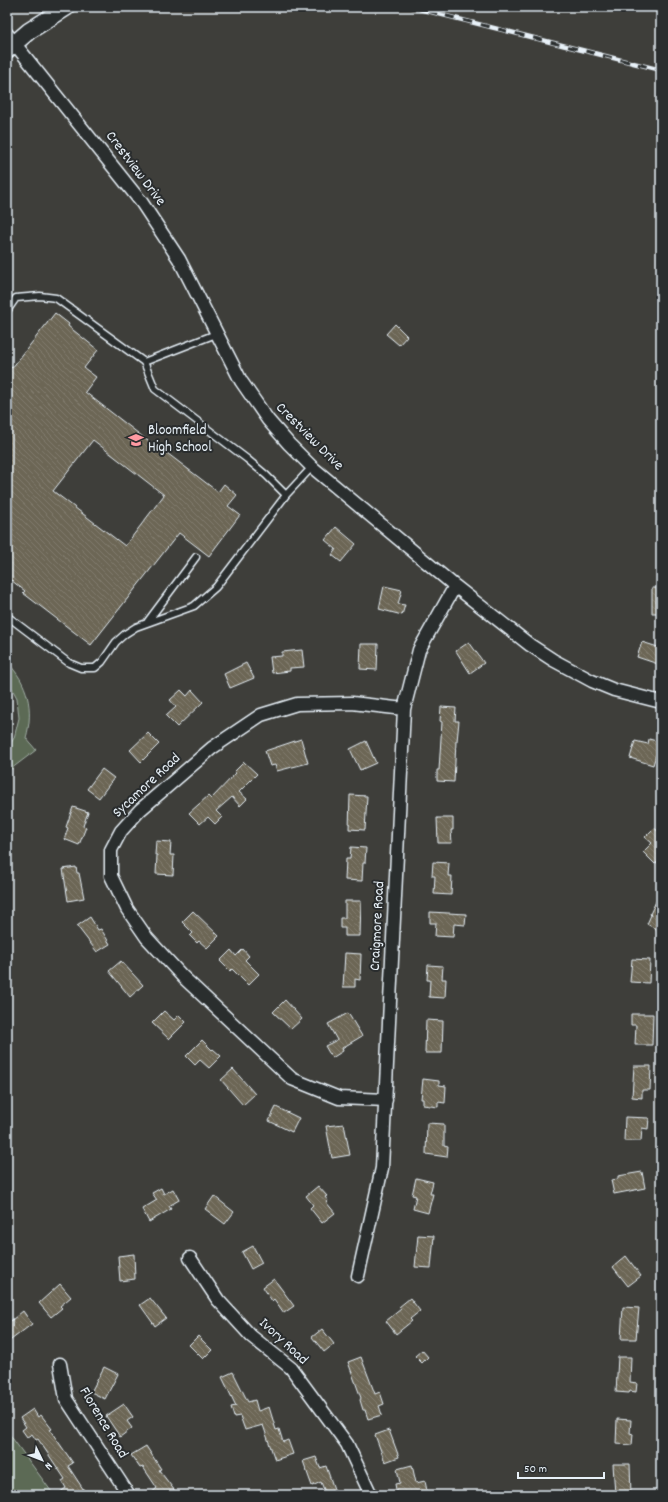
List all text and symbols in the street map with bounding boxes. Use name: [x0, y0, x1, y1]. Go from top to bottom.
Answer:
street label: Crestview Drive: [99, 127, 171, 211]
street label: Crestview Drive: [270, 398, 349, 477]
place label: Bloomfield High School: [148, 420, 212, 459]
school or university icon: Bloomfield High School: [127, 431, 145, 449]
street label: Sycamore Road: [108, 748, 186, 824]
street label: Craigmore Road: [365, 881, 391, 971]
street label: Ivory Road: [253, 1313, 313, 1371]
street label: Florence Road: [73, 1383, 133, 1463]
north arrow: [22, 1440, 62, 1480]
scale bar: [518, 1454, 604, 1480]
text: N: [40, 1458, 56, 1473]
text: 50 m: [524, 1461, 547, 1478]

